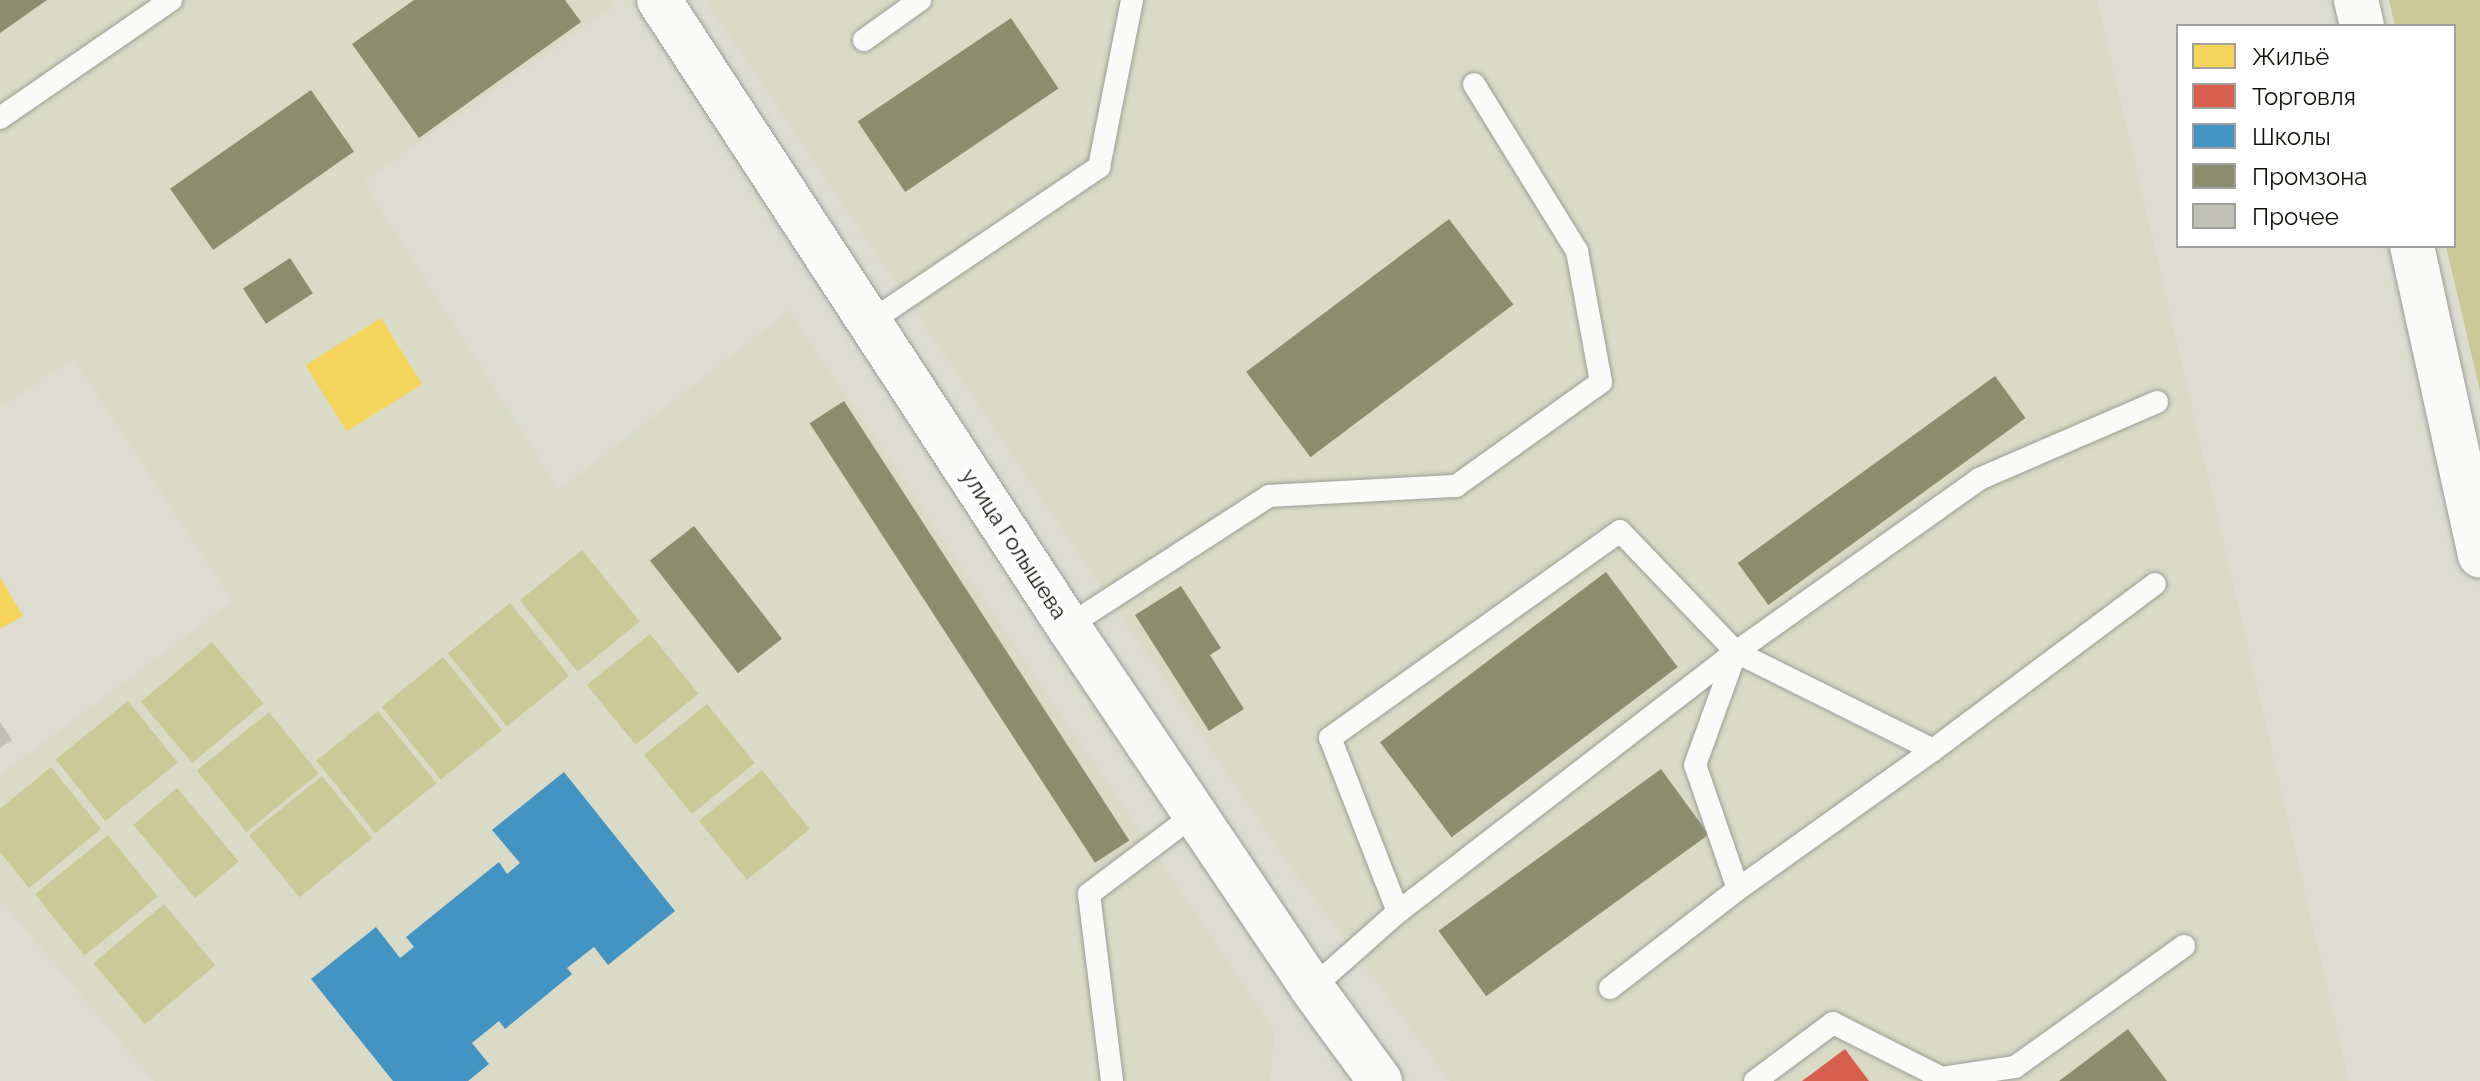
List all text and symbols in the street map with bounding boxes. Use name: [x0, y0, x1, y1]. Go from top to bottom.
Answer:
legend: [2176, 24, 2456, 248]
text: Жильё: [2252, 42, 2329, 71]
text: Торговля: [2252, 82, 2356, 111]
text: Школы: [2252, 122, 2331, 151]
text: Промзона: [2252, 162, 2367, 191]
text: Прочее: [2252, 202, 2339, 231]
street label: улица Голышева: [956, 464, 1072, 624]

